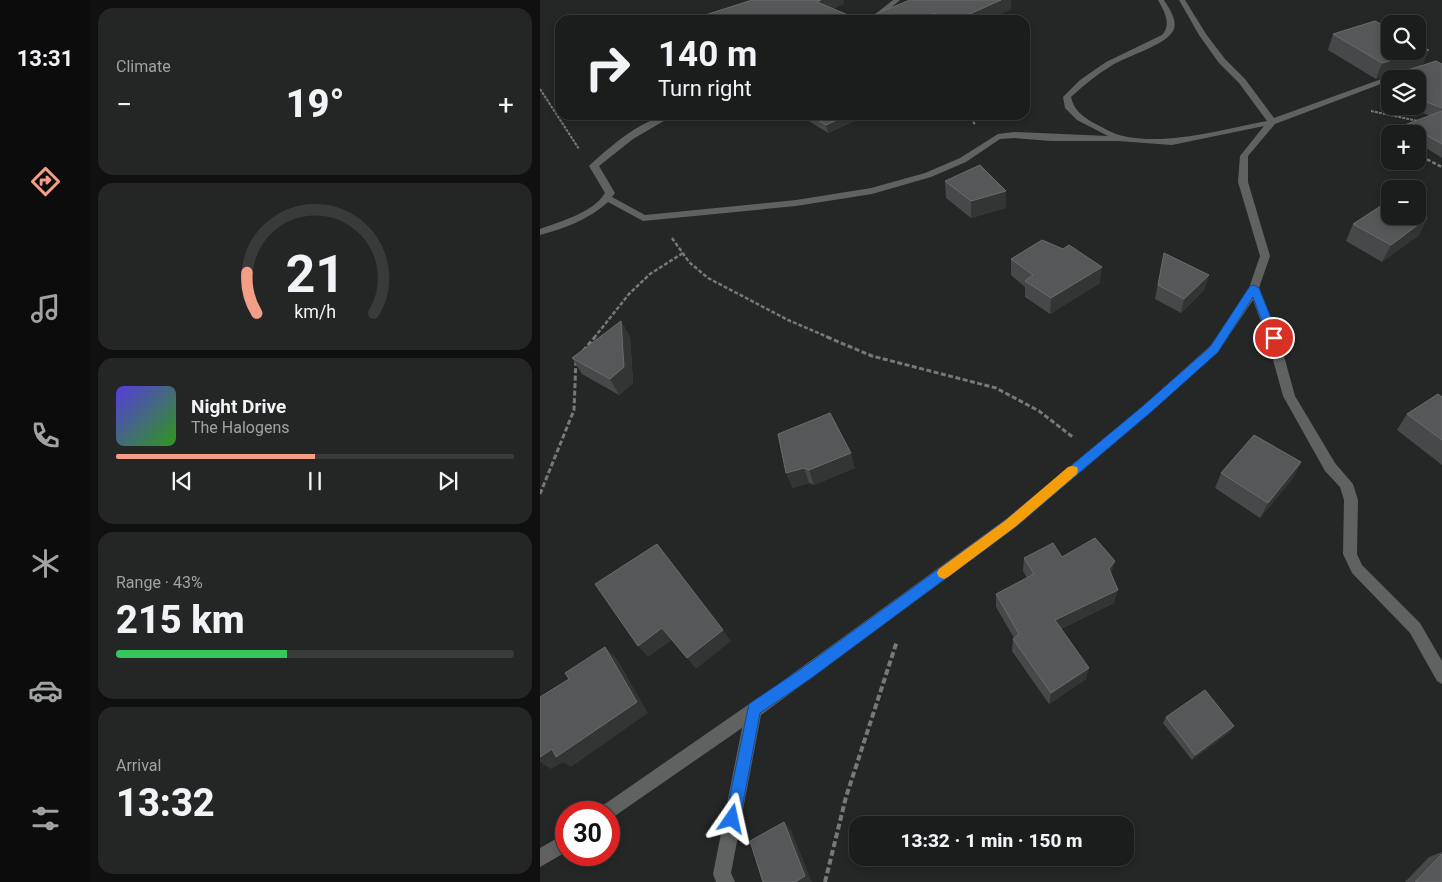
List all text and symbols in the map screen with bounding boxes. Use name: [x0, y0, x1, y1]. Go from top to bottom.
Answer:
map controls: [1381, 15, 1426, 225]
button: search: [1381, 15, 1426, 60]
text: 140 m: [658, 34, 757, 75]
icon: right: [575, 35, 640, 100]
text: 13:31: [17, 46, 73, 71]
text: Climate: [116, 57, 171, 76]
button: layers: [1381, 70, 1426, 115]
text: Turn right: [658, 76, 752, 101]
text: 19°: [286, 82, 344, 126]
text: −: [116, 88, 132, 121]
text: +: [498, 88, 514, 121]
button: +: [1381, 125, 1426, 170]
icon: directions: [28, 164, 63, 199]
button: −: [1381, 180, 1426, 225]
text: 21: [285, 244, 345, 305]
icon: music: [28, 291, 63, 326]
text: km/h: [294, 301, 336, 322]
pin: [1253, 317, 1295, 359]
icon: arrive: [1260, 324, 1288, 352]
text: Night Drive: [191, 395, 286, 418]
icon: phone: [28, 418, 63, 453]
text: The Halogens: [191, 418, 290, 437]
icon: previous: [168, 467, 196, 495]
icon: pause: [301, 467, 329, 495]
icon: next: [434, 467, 462, 495]
icon: climate: [28, 546, 63, 581]
text: Range · 43%: [116, 573, 203, 592]
text: 215 km: [116, 598, 245, 642]
icon: car: [28, 673, 63, 708]
text: Arrival: [116, 756, 161, 775]
text: 13:32: [116, 781, 215, 825]
position arrow: [705, 792, 757, 844]
icon: filters: [28, 801, 63, 836]
speed limit sign: 30: [555, 801, 620, 866]
text: 13:32 · 1 min · 150 m: [900, 829, 1083, 852]

